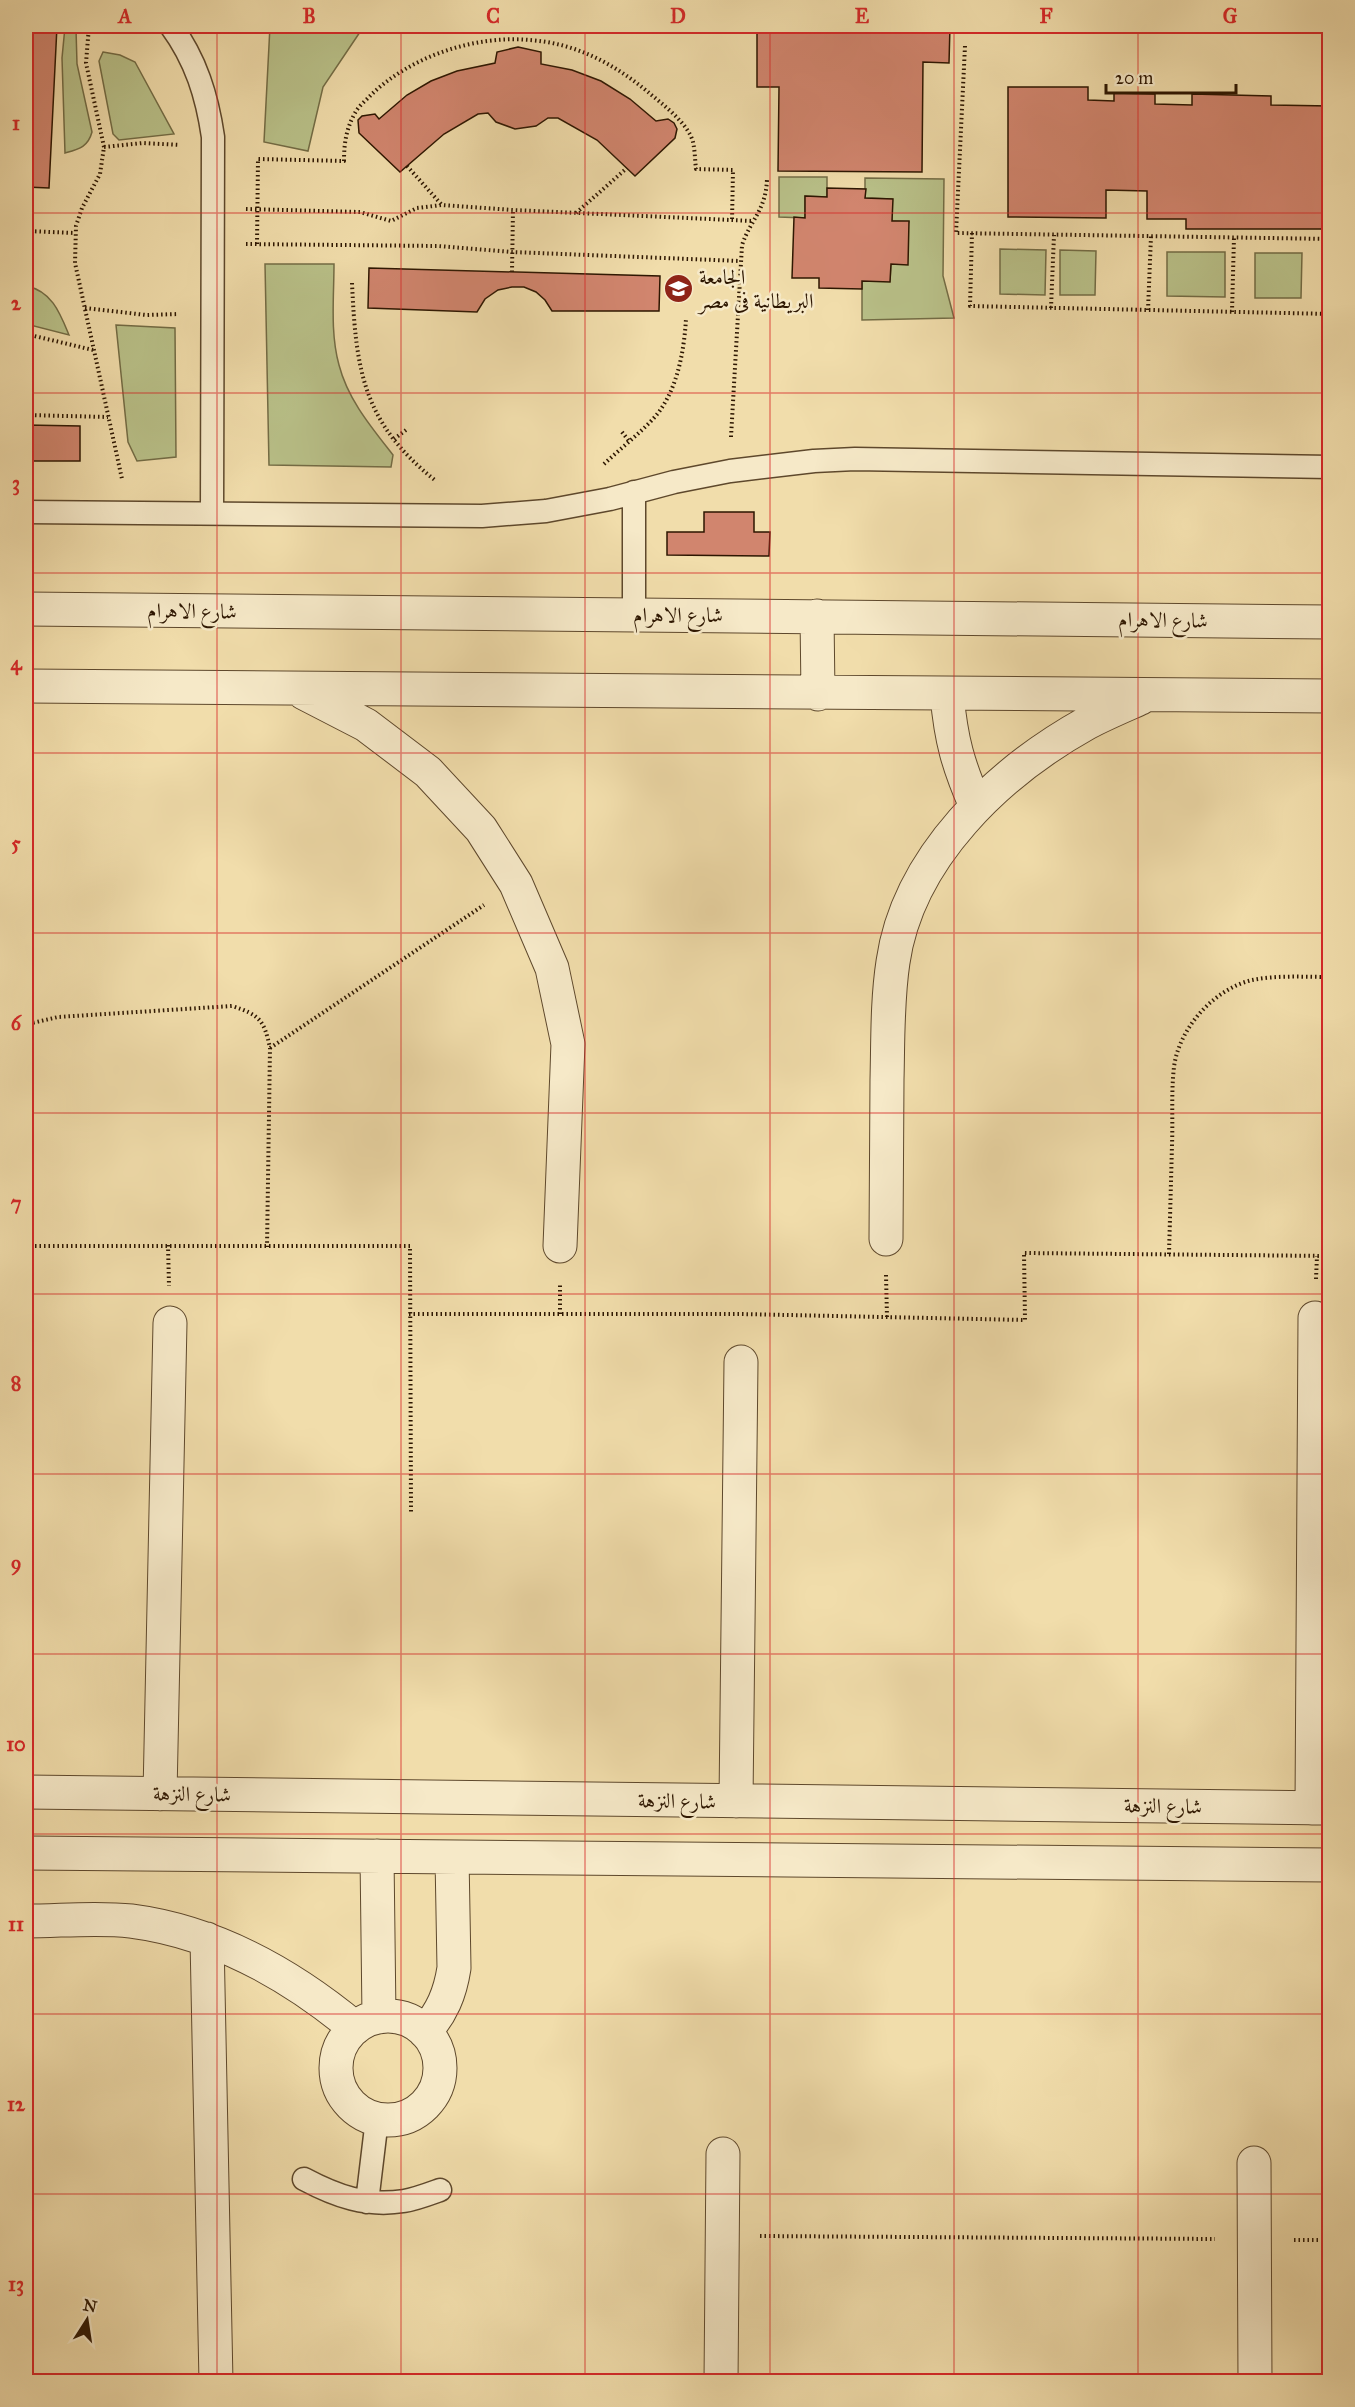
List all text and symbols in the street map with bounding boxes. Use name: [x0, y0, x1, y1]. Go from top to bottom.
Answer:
text: A: [116, 4, 132, 28]
text: B: [302, 4, 316, 28]
text: C: [486, 4, 500, 28]
text: D: [670, 4, 686, 28]
text: E: [855, 4, 870, 28]
text: F: [1039, 4, 1053, 28]
text: G: [1223, 4, 1238, 28]
scale bar: [1106, 57, 1236, 95]
text: 20 m: [1115, 67, 1153, 89]
text: 1: [12, 111, 20, 135]
place label: الجامعة البريطانية فى مصر: [697, 264, 813, 315]
school or university icon: الجامعة البريطانية فى مصر: [662, 273, 694, 305]
text: 2: [11, 291, 22, 315]
text: 3: [12, 471, 20, 496]
street label: شارع الاهرام: [147, 597, 237, 630]
street label: شارع الاهرام: [633, 602, 723, 633]
street label: شارع الاهرام: [1118, 606, 1208, 639]
text: 4: [10, 651, 22, 676]
text: 5: [11, 831, 21, 855]
text: 6: [11, 1011, 23, 1035]
text: 7: [11, 1191, 22, 1215]
text: 8: [11, 1371, 21, 1395]
text: 9: [11, 1551, 21, 1576]
text: 10: [6, 1732, 26, 1756]
street label: شارع النزهة: [153, 1780, 231, 1813]
street label: شارع النزهة: [638, 1787, 716, 1820]
street label: شارع النزهة: [1124, 1792, 1202, 1825]
text: 11: [8, 1912, 24, 1936]
text: 12: [7, 2092, 26, 2116]
text: 13: [8, 2272, 24, 2297]
north arrow: [57, 2290, 117, 2350]
text: N: [81, 2295, 99, 2317]

